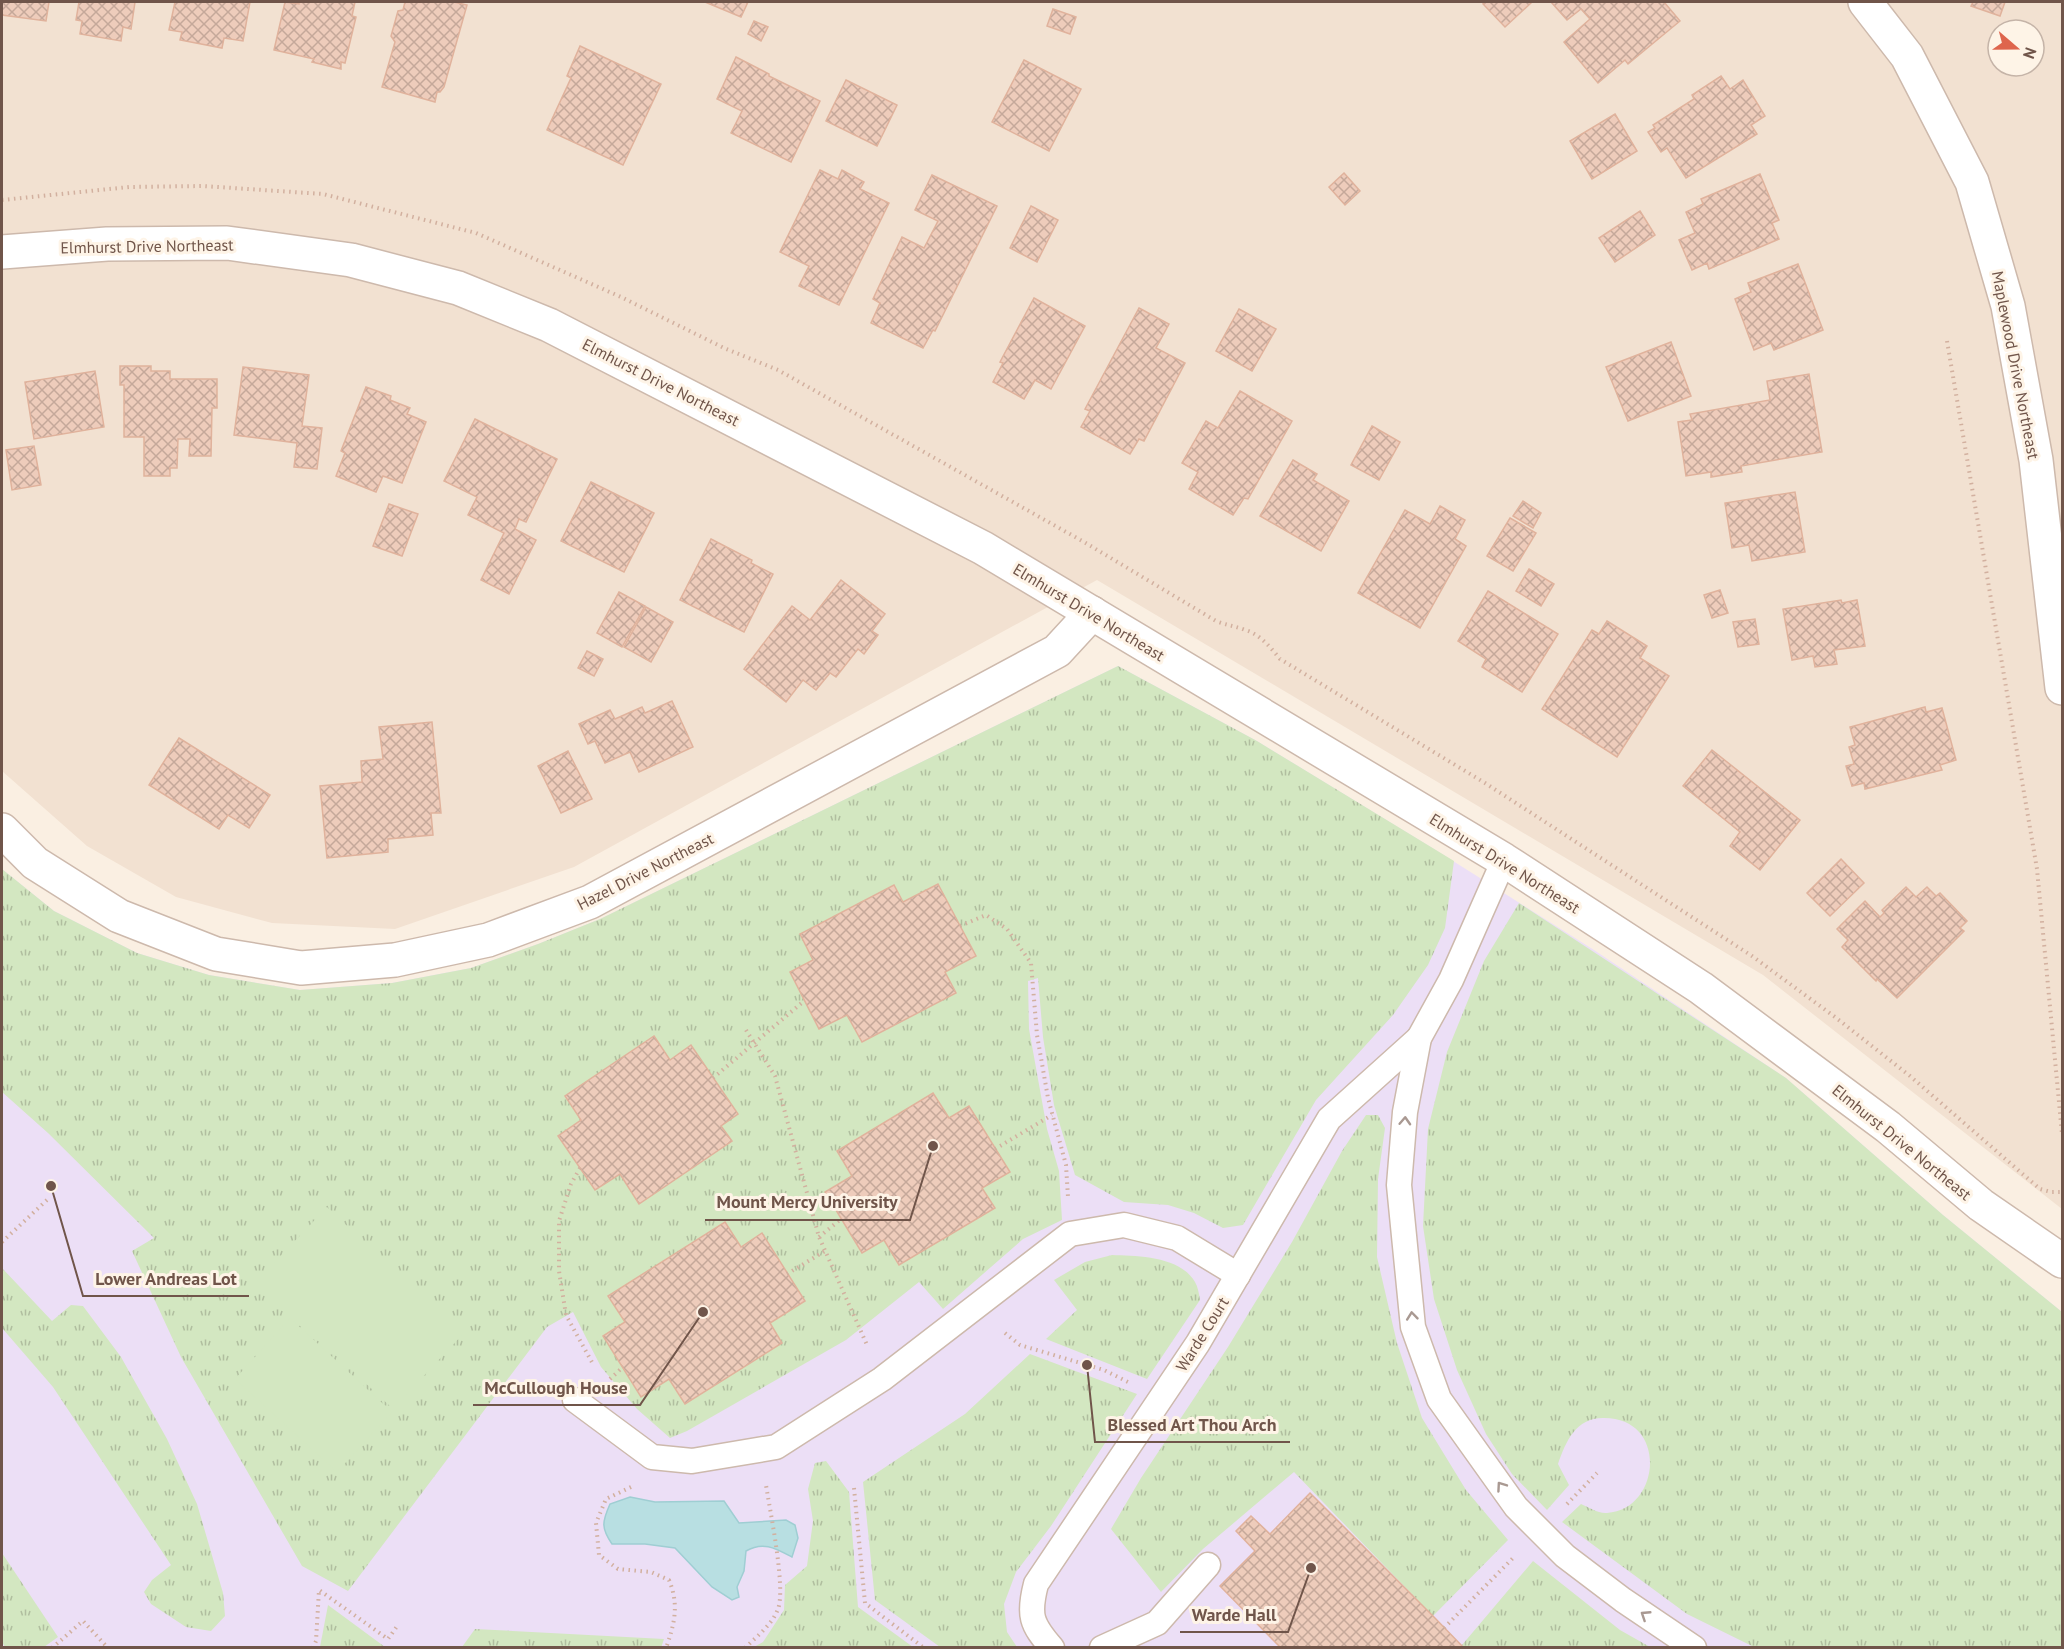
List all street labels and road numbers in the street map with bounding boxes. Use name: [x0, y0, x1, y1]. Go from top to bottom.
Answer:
street label: Elmhurst Drive Northeast: [60, 234, 234, 258]
street label: Maplewood Drive Northeast: [1988, 269, 2044, 461]
street label: Elmhurst Drive Northeast: [579, 334, 743, 431]
street label: Elmhurst Drive Northeast: [1010, 559, 1169, 665]
street label: Elmhurst Drive Northeast: [1426, 809, 1584, 918]
street label: Hazel Drive Northeast: [573, 828, 717, 914]
street label: Elmhurst Drive Northeast: [1828, 1080, 1976, 1205]
street label: Warde Court: [1171, 1293, 1233, 1375]

